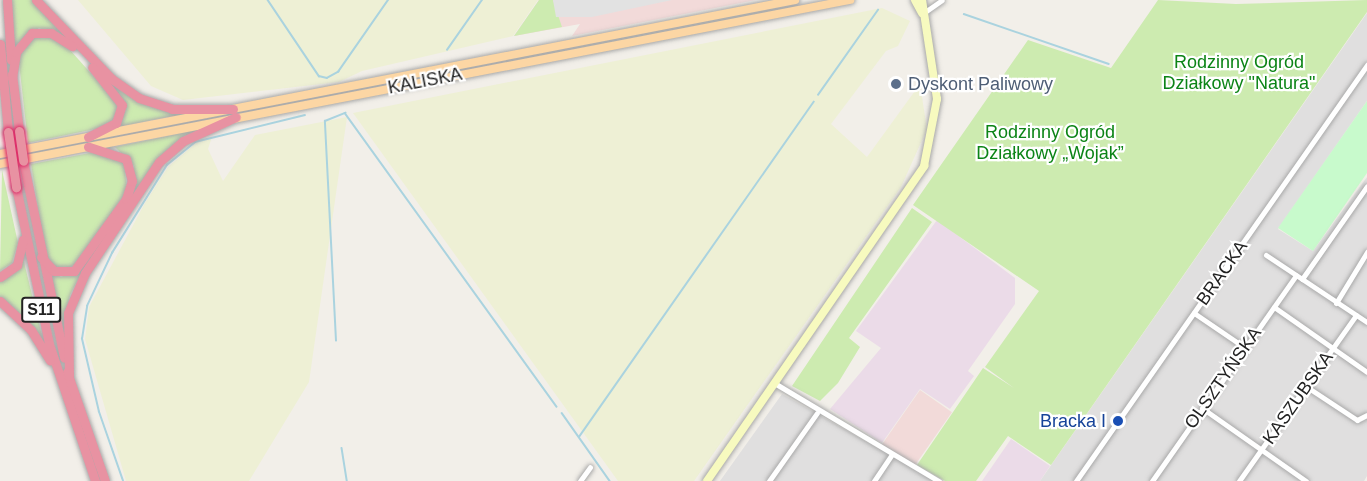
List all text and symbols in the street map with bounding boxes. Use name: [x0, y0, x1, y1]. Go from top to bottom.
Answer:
park label: Rodzinny Ogród Działkowy "Natura": [1163, 52, 1315, 94]
street label: KALISKA: [386, 63, 464, 99]
place label: Dyskont Paliwowy: [908, 73, 1053, 95]
marker: Dyskont Paliwowy: [889, 77, 903, 91]
park label: Rodzinny Ogród Działkowy „Wojak”: [976, 122, 1124, 164]
street label: BRACKA: [1192, 236, 1252, 310]
road number: S11: [20, 297, 62, 323]
street label: OLSZTYŃSKA: [1180, 323, 1266, 433]
street label: KASZUBSKA: [1258, 348, 1338, 448]
place label: Bracka I: [1040, 410, 1106, 432]
marker: Bracka I: [1111, 414, 1125, 428]

